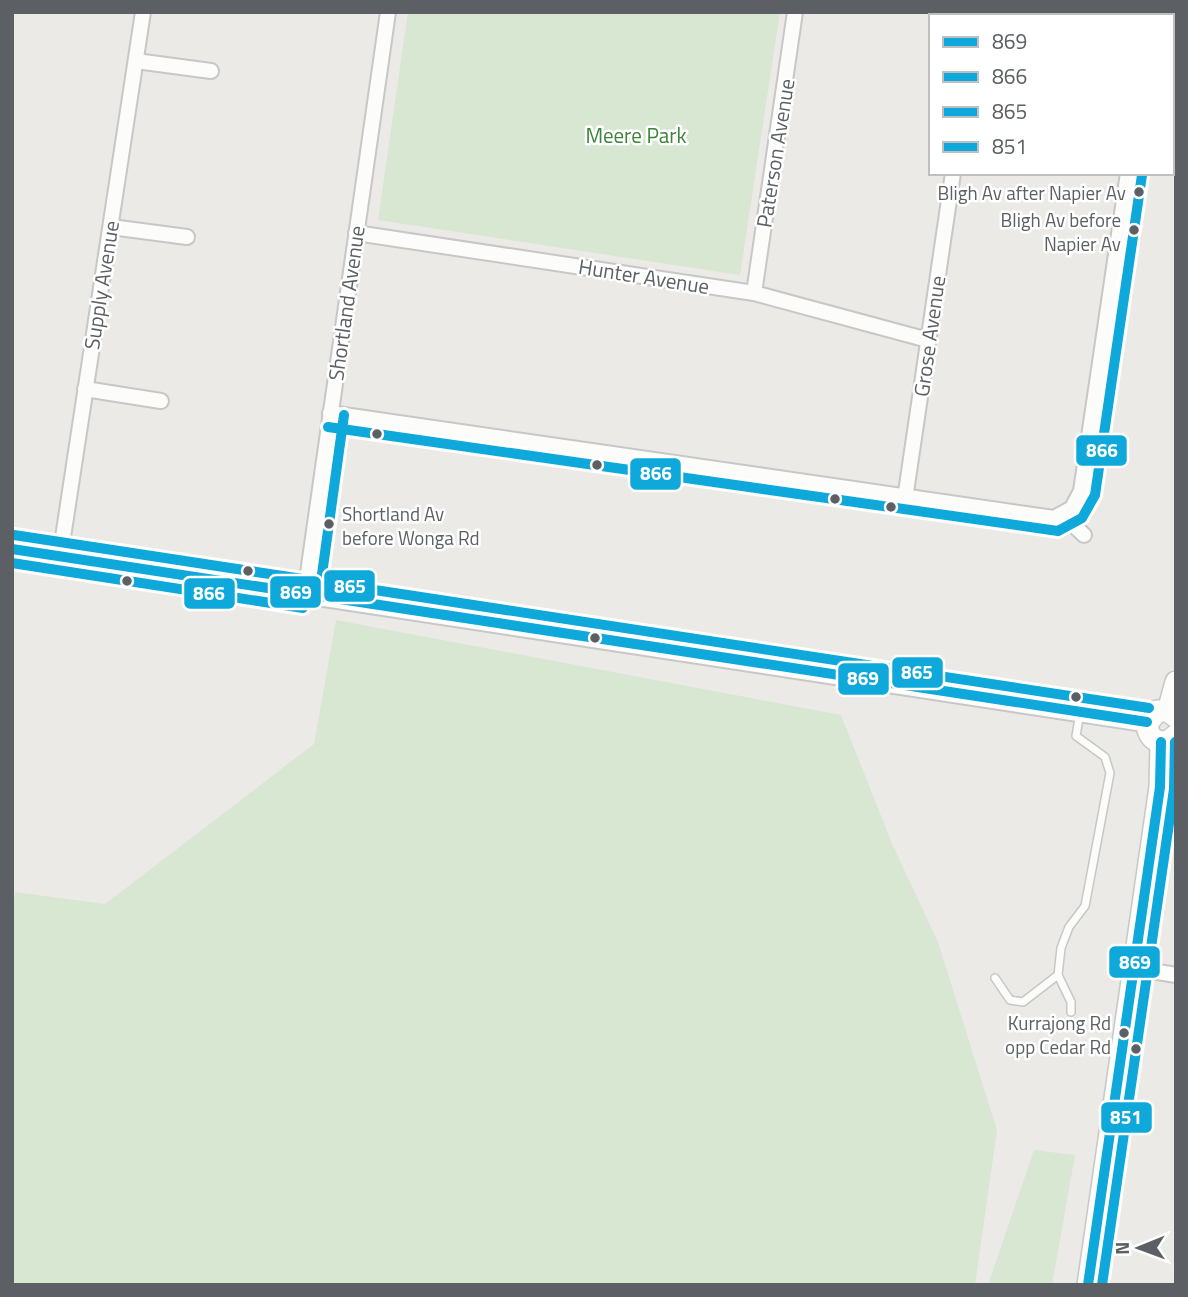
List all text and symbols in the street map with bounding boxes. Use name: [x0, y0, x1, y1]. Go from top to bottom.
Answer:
legend: [929, 14, 1174, 175]
text: 869: [992, 25, 1027, 57]
text: 866: [992, 60, 1027, 92]
street label: Paterson Avenue: [747, 76, 803, 230]
text: 865: [992, 95, 1027, 127]
park label: Meere Park: [585, 119, 687, 151]
text: 851: [992, 130, 1027, 162]
place label: Bligh Av after Napier Av: [937, 178, 1126, 207]
marker: Bligh Av after Napier Av: [1132, 185, 1146, 199]
place label: Bligh Av before Napier Av: [1001, 205, 1121, 258]
street label: Supply Avenue: [75, 218, 127, 352]
street label: Shortland Avenue: [319, 223, 373, 383]
marker: Bligh Av before Napier Av: [1127, 223, 1141, 237]
street label: Hunter Avenue: [576, 250, 712, 302]
street label: Grose Avenue: [905, 273, 953, 399]
unlabelled marker: [370, 427, 384, 441]
line badge: 866: [1075, 434, 1128, 467]
text: 866: [1086, 435, 1118, 464]
line badge: 866: [629, 457, 682, 491]
unlabelled marker: [590, 458, 604, 472]
text: 866: [640, 458, 672, 487]
unlabelled marker: [828, 492, 842, 506]
place label: Shortland Av before Wonga Rd: [342, 499, 480, 552]
unlabelled marker: [884, 500, 898, 514]
marker: Shortland Av before Wonga Rd: [322, 517, 336, 531]
unlabelled marker: [241, 564, 255, 578]
line badge: 865: [323, 569, 376, 603]
text: 865: [334, 571, 366, 600]
unlabelled marker: [120, 574, 134, 588]
line badge: 869: [269, 575, 322, 609]
line badge: 866: [183, 577, 236, 610]
text: 869: [280, 577, 312, 606]
text: 866: [193, 578, 225, 607]
unlabelled marker: [588, 631, 602, 645]
line badge: 865: [891, 656, 944, 689]
text: 865: [901, 657, 933, 686]
line badge: 869: [837, 662, 890, 696]
text: 869: [847, 663, 879, 692]
unlabelled marker: [1069, 690, 1083, 704]
line badge: 869: [1108, 945, 1161, 979]
text: 869: [1119, 947, 1151, 976]
place label: Kurrajong Rd opp Cedar Rd: [1005, 1008, 1111, 1061]
marker: Kurrajong Rd opp Cedar Rd: [1117, 1026, 1131, 1040]
unlabelled marker: [1129, 1042, 1143, 1056]
line badge: 851: [1100, 1101, 1153, 1134]
text: 851: [1110, 1102, 1142, 1131]
north arrow: [1104, 1213, 1174, 1283]
text: N: [1107, 1241, 1136, 1255]

